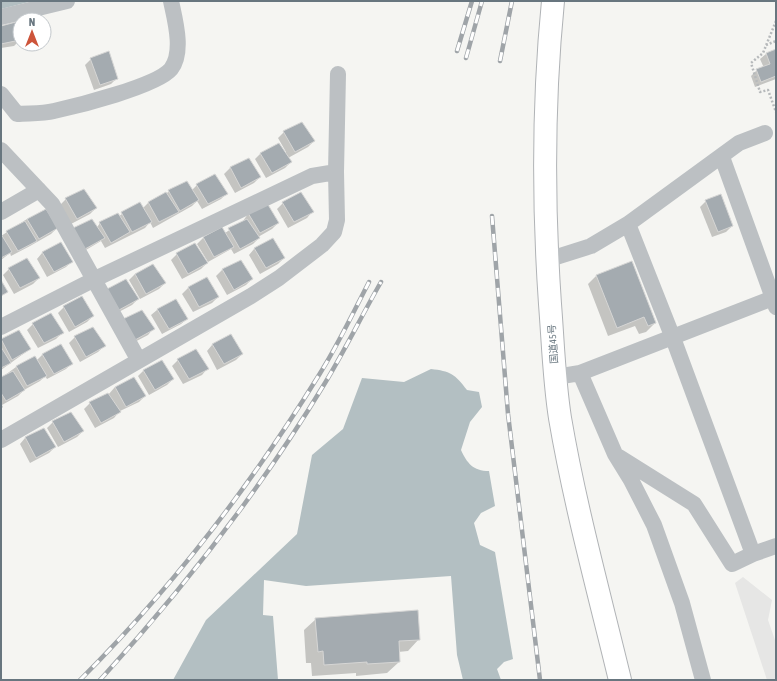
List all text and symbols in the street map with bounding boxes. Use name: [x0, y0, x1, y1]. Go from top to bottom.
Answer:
north arrow: [12, 12, 52, 52]
text: N: [29, 16, 35, 28]
street label: 国道45号: [546, 324, 560, 364]

